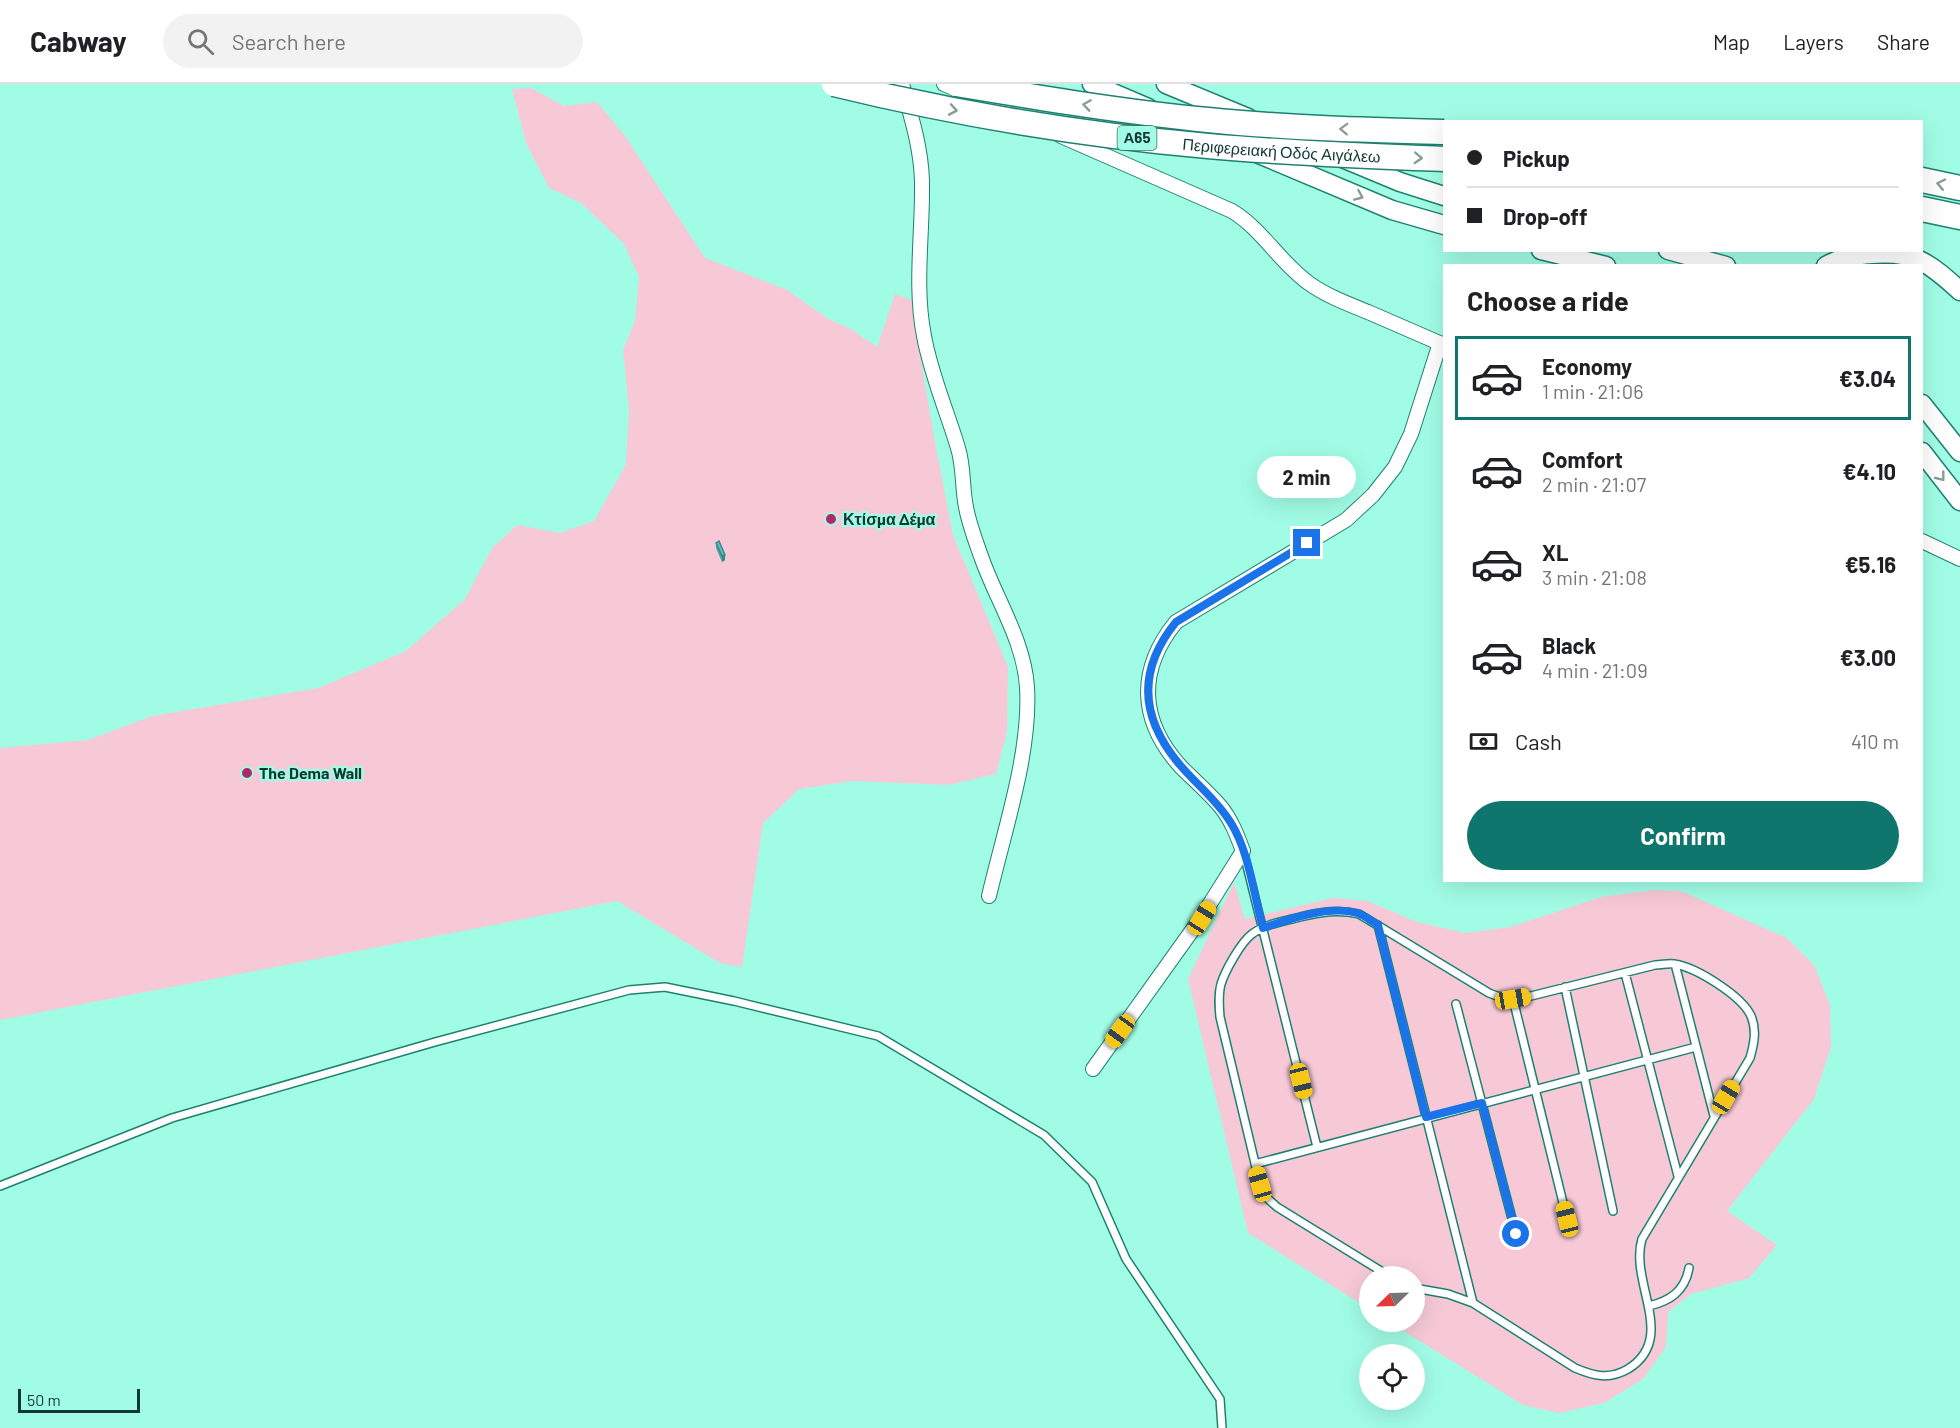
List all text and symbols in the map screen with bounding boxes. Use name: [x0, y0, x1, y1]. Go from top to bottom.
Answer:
search box: [163, 14, 583, 68]
text: Cabway: [30, 24, 127, 58]
icon: search: [184, 25, 217, 58]
text: Search here: [232, 28, 346, 54]
text: Map: [1713, 29, 1750, 54]
text: Layers: [1783, 29, 1844, 54]
text: Share: [1877, 29, 1930, 54]
one-way arrow: [1083, 99, 1092, 111]
one-way arrow: [948, 103, 958, 116]
one-way arrow: [1340, 122, 1349, 135]
road number: Α65: [1118, 126, 1156, 150]
street label: Περιφερειακή Οδός Αιγάλεω: [1182, 134, 1381, 165]
text: Pickup: [1503, 145, 1570, 171]
one-way arrow: [1414, 151, 1423, 164]
one-way arrow: [1936, 179, 1946, 192]
one-way arrow: [1352, 189, 1363, 201]
text: Drop-off: [1503, 203, 1587, 229]
text: Choose a ride: [1467, 284, 1629, 316]
icon: car: [1470, 351, 1524, 405]
text: Economy: [1542, 353, 1632, 379]
text: €3.04: [1839, 365, 1896, 391]
text: 1 min · 21:06: [1542, 379, 1643, 403]
icon: car: [1470, 444, 1524, 498]
text: Comfort: [1542, 446, 1623, 472]
callout: 2 min: [1258, 456, 1356, 498]
text: €4.10: [1842, 458, 1896, 484]
text: 2 min: [1283, 465, 1330, 489]
one-way arrow: [1933, 470, 1944, 481]
text: 2 min · 21:07: [1542, 472, 1646, 496]
place label: Κτίσμα Δέμα: [843, 509, 936, 528]
marker: Κτίσμα Δέμα: [824, 512, 838, 526]
route end: [1293, 529, 1320, 556]
icon: car: [1470, 537, 1524, 591]
text: XL: [1542, 539, 1568, 565]
text: €5.16: [1845, 551, 1896, 577]
text: 3 min · 21:08: [1542, 565, 1647, 589]
icon: car: [1470, 630, 1524, 684]
text: Black: [1542, 632, 1596, 658]
text: €3.00: [1840, 644, 1896, 670]
text: 4 min · 21:09: [1542, 658, 1648, 682]
icon: cash: [1467, 725, 1500, 758]
text: Cash: [1515, 728, 1562, 754]
text: 410 m: [1851, 729, 1899, 753]
place label: The Dema Wall: [259, 763, 362, 782]
marker: The Dema Wall: [240, 766, 254, 780]
button: Confirm: [1467, 801, 1899, 870]
car: [1185, 898, 1219, 938]
car: [1494, 987, 1532, 1011]
car: [1102, 1011, 1138, 1051]
car: [1288, 1061, 1314, 1101]
car: [1709, 1077, 1743, 1117]
car: [1246, 1164, 1274, 1204]
car: [1554, 1199, 1580, 1239]
route start: [1502, 1220, 1529, 1247]
north arrow: [1359, 1266, 1425, 1332]
map controls: [1359, 1266, 1425, 1410]
button: locate: [1359, 1344, 1425, 1410]
scale bar: [18, 1386, 140, 1414]
text: 50 m: [27, 1390, 61, 1409]

